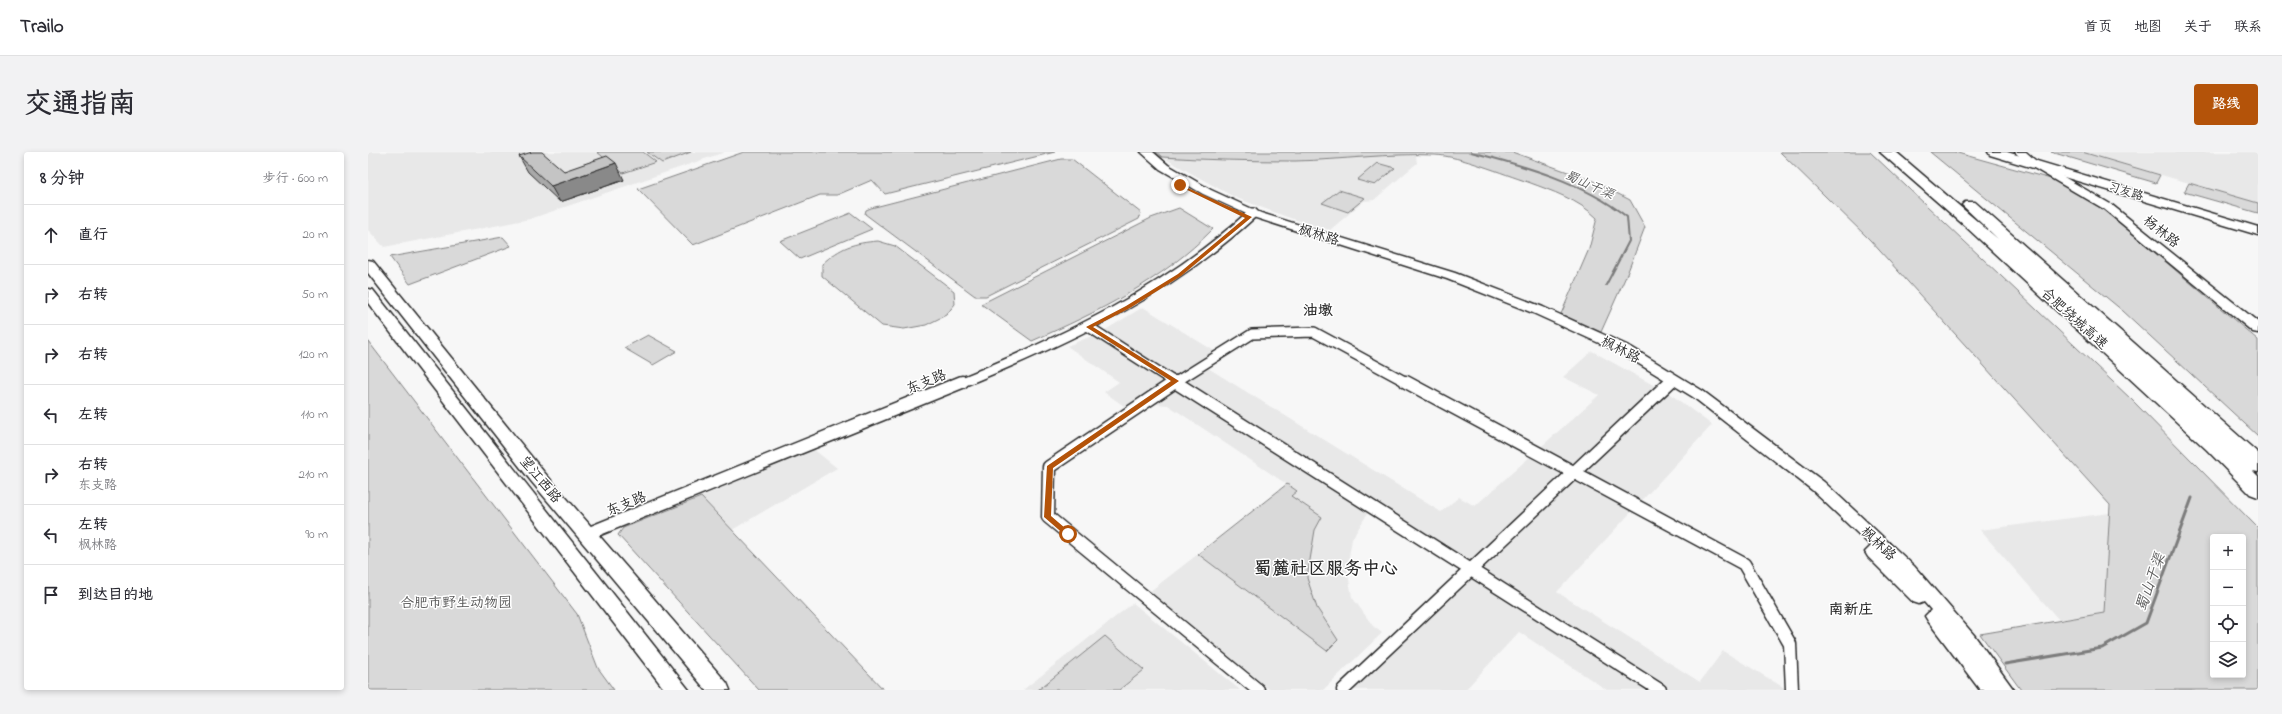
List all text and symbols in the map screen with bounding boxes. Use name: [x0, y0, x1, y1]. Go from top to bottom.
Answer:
text: Trailo: [20, 14, 64, 41]
text: 首页: [2084, 17, 2112, 38]
text: 地图: [2134, 17, 2162, 38]
text: 关于: [2184, 17, 2212, 38]
text: 联系: [2234, 17, 2262, 38]
button: 路线: [2194, 84, 2258, 125]
text: 交通指南: [24, 85, 136, 126]
text: 8 分钟: [40, 166, 85, 191]
water label: 蜀山干渠: [1562, 166, 1618, 205]
text: 步行 · 600 m: [262, 169, 328, 188]
route end: [1171, 176, 1189, 194]
street label: 习友路: [2106, 178, 2146, 206]
street label: 杨林路: [2138, 211, 2184, 254]
street label: 枫林路: [1295, 219, 1342, 252]
icon: ahead: [40, 224, 62, 246]
text: 直行: [78, 224, 108, 246]
text: 20 m: [303, 225, 328, 244]
street label: 合肥绕城高速: [2036, 283, 2112, 355]
icon: right: [40, 284, 62, 306]
text: 右转: [78, 284, 108, 306]
text: 50 m: [302, 285, 328, 304]
district label: 油墩: [1303, 300, 1333, 322]
street label: 枫林路: [1597, 331, 1644, 369]
icon: right: [40, 344, 62, 366]
text: 右转: [78, 344, 108, 366]
text: 120 m: [298, 345, 328, 364]
street label: 东支路: [903, 365, 950, 400]
icon: left: [40, 404, 62, 426]
text: 左转: [78, 404, 108, 426]
text: 110 m: [301, 405, 328, 424]
street label: 望江西路: [514, 452, 566, 508]
text: 右转: [78, 454, 108, 476]
icon: right: [40, 464, 62, 486]
text: 210 m: [298, 465, 328, 484]
text: 东支路: [78, 476, 117, 495]
street label: 东支路: [603, 487, 650, 522]
text: 左转: [78, 514, 108, 536]
street label: 枫林路: [1855, 522, 1900, 566]
icon: left: [40, 524, 62, 546]
text: 90 m: [305, 525, 328, 544]
route start: [1059, 525, 1077, 543]
map controls: [2210, 534, 2246, 678]
button: +: [2210, 534, 2246, 570]
text: 枫林路: [78, 536, 117, 555]
water label: 蜀山干渠: [2130, 549, 2172, 614]
district label: 蜀麓社区服务中心: [1254, 557, 1398, 583]
button: −: [2210, 570, 2246, 606]
icon: arrive: [40, 584, 62, 606]
text: 到达目的地: [78, 584, 153, 606]
park label: 合肥市野生动物园: [400, 593, 512, 614]
district label: 南新庄: [1828, 599, 1874, 621]
button: locate: [2210, 606, 2246, 642]
button: layers: [2210, 642, 2246, 678]

